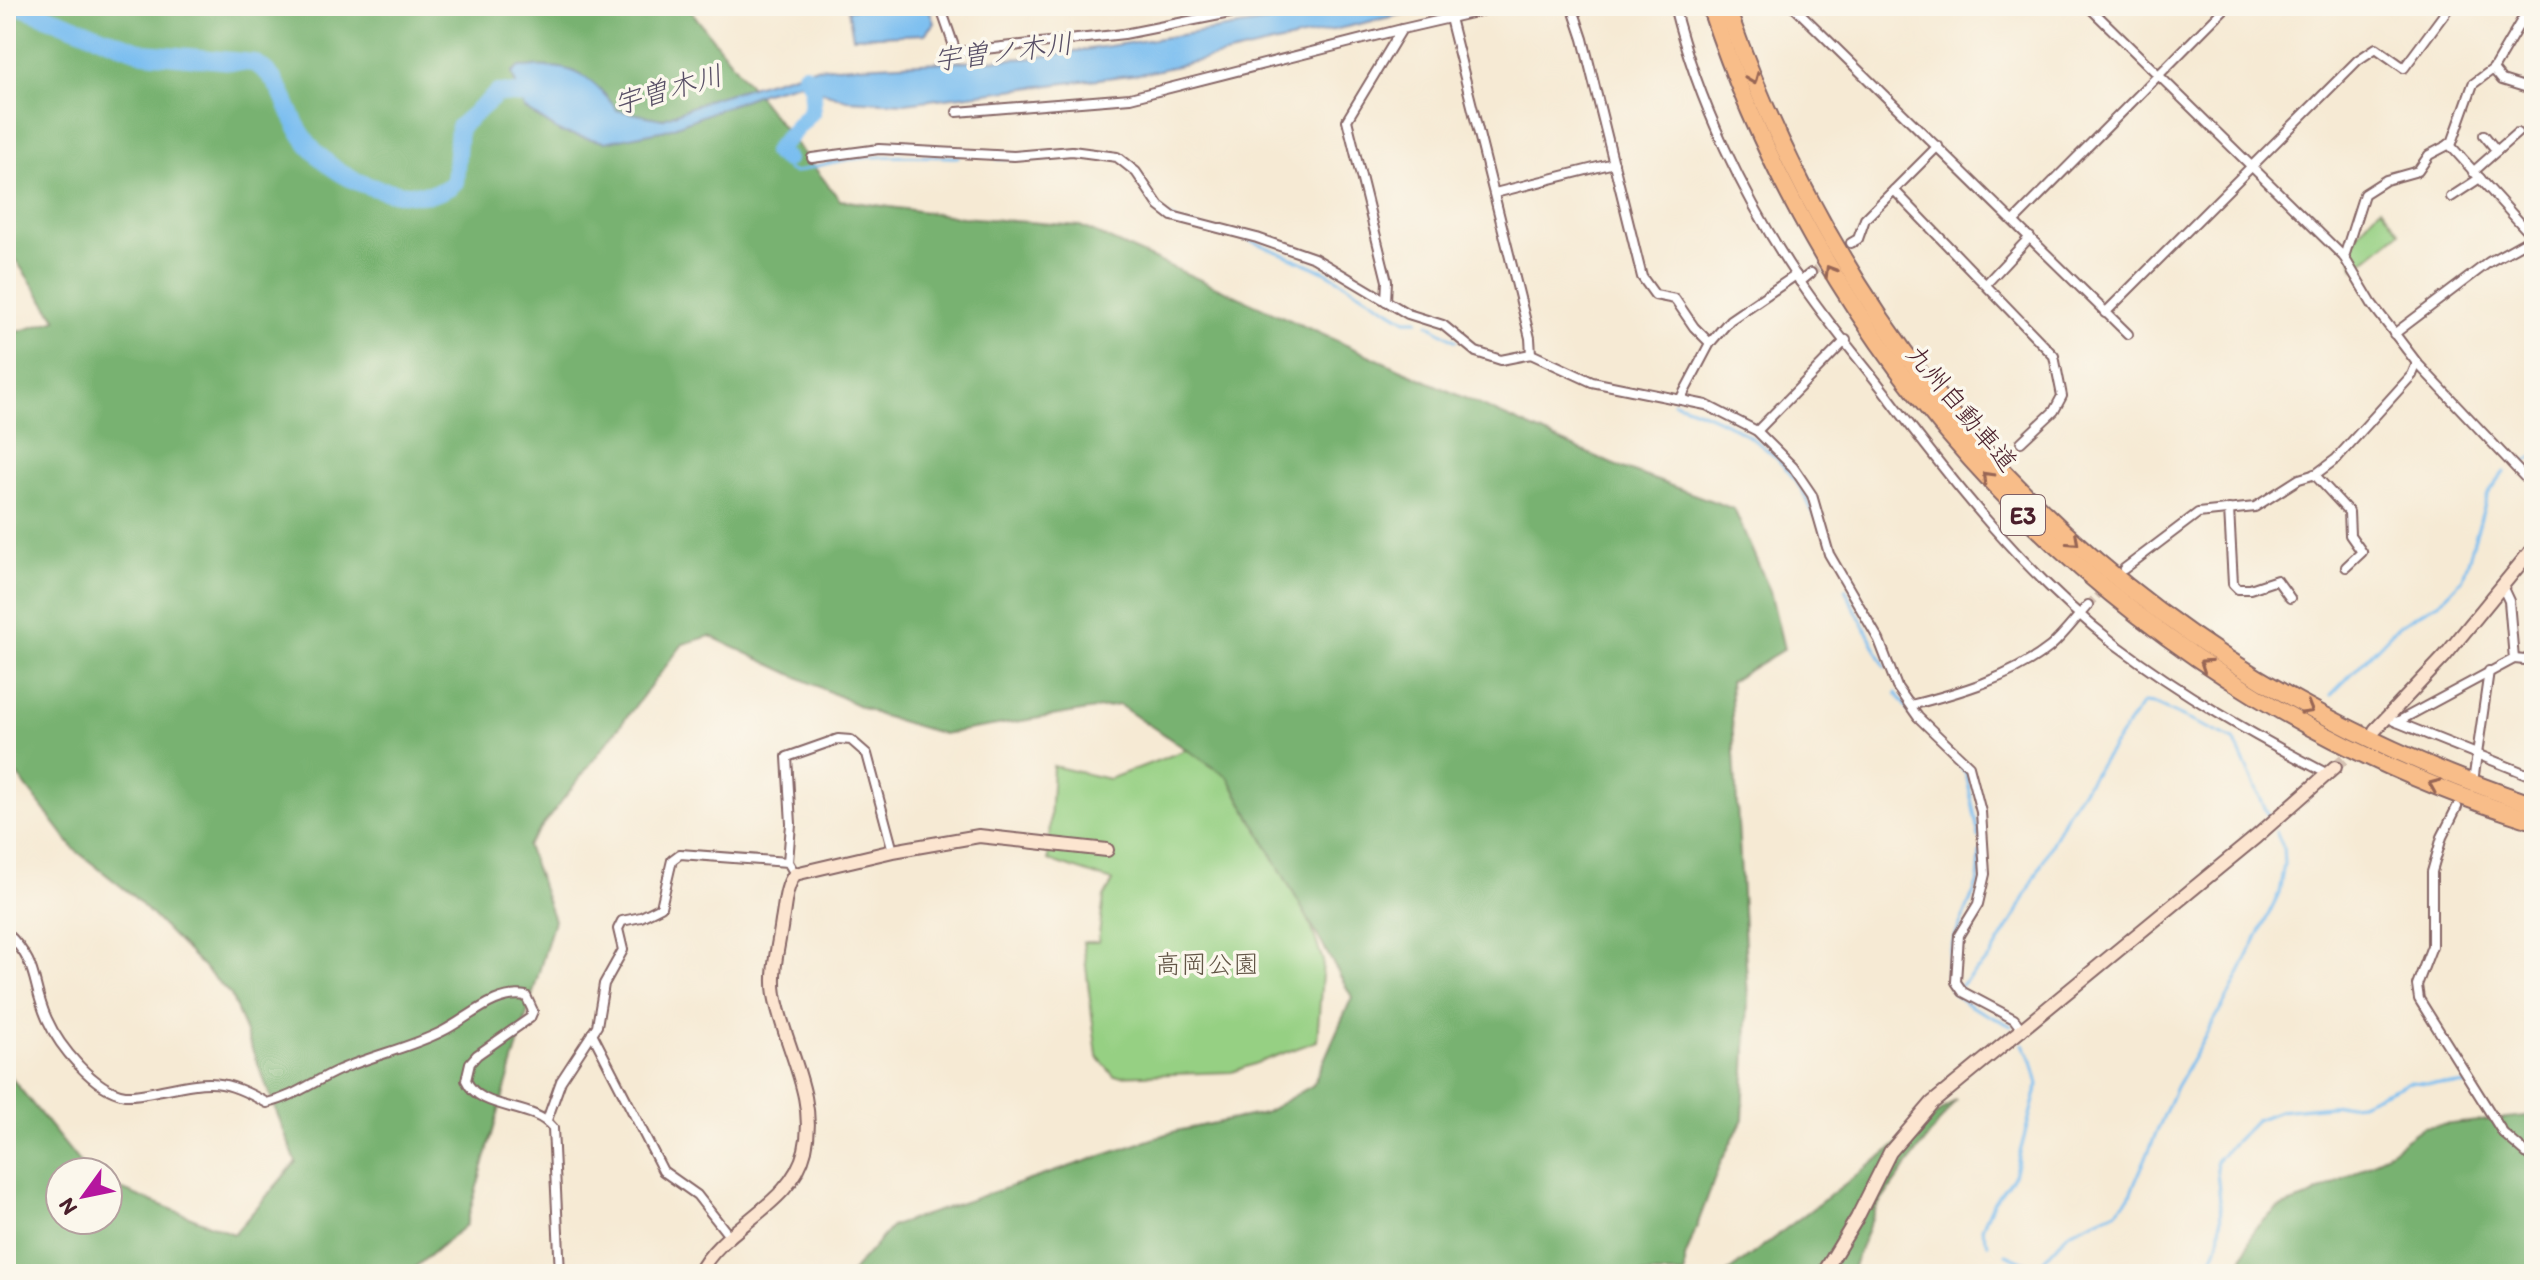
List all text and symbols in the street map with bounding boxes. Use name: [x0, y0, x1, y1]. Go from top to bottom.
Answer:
water label: 宇曽ノ木川: [931, 26, 1075, 76]
water label: 宇曽木川: [609, 57, 727, 121]
one-way arrow: [1743, 71, 1760, 85]
one-way arrow: [1825, 265, 1840, 279]
street label: 九州自動車道: [1900, 338, 2024, 478]
one-way arrow: [1982, 472, 1996, 486]
road number: E3: [2001, 495, 2045, 535]
one-way arrow: [2065, 532, 2080, 546]
one-way arrow: [2199, 659, 2214, 674]
one-way arrow: [2300, 699, 2314, 714]
one-way arrow: [2428, 779, 2443, 795]
park label: 高岡公園: [1155, 948, 1259, 980]
north arrow: [44, 1156, 124, 1236]
text: N: [52, 1193, 83, 1220]

